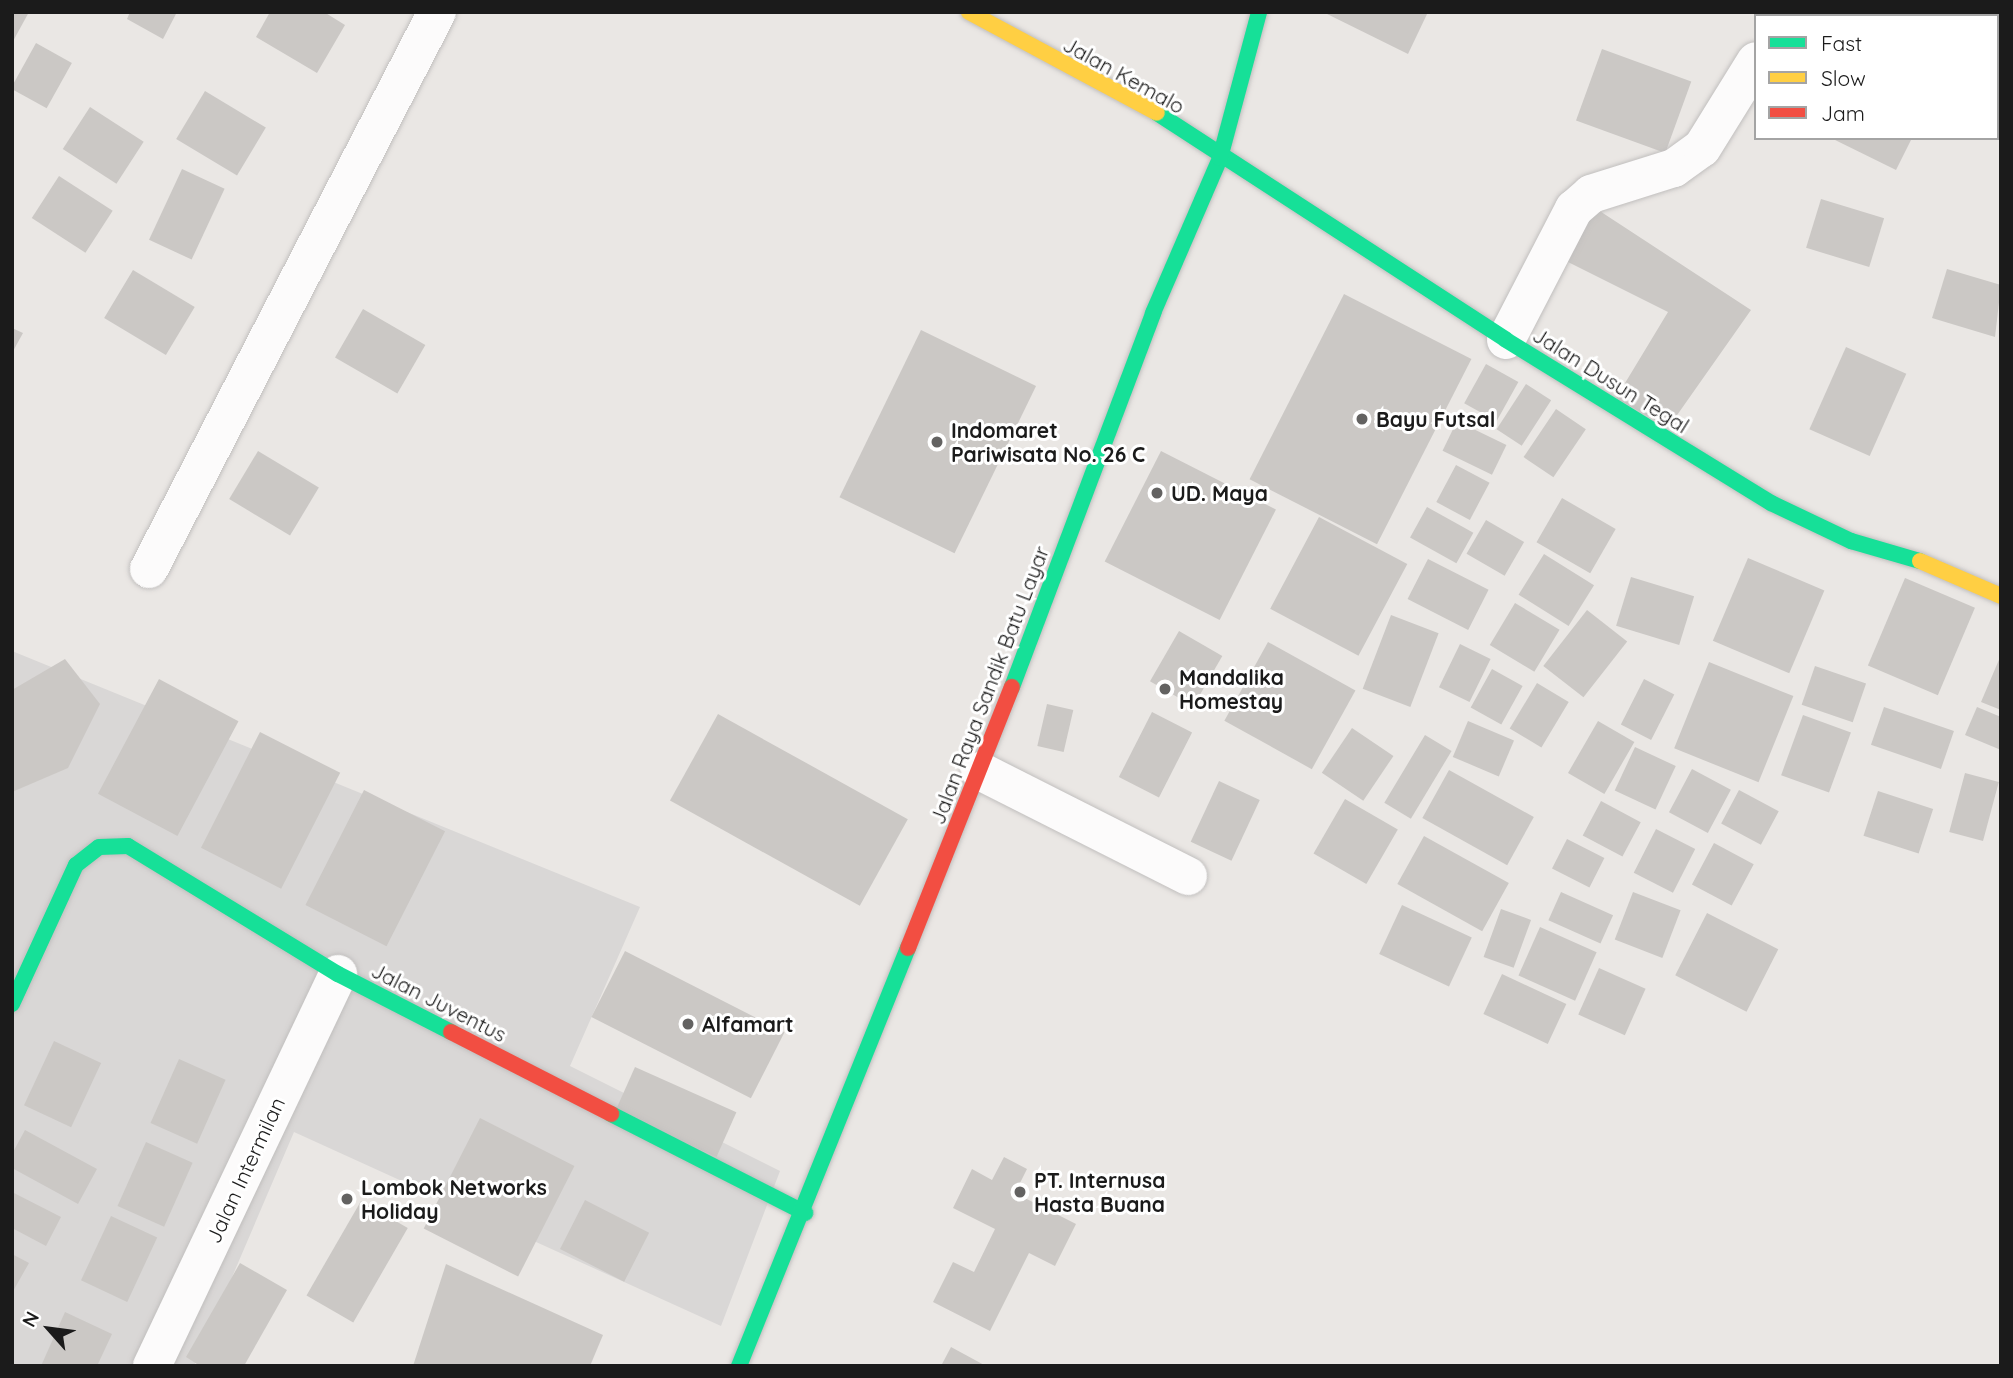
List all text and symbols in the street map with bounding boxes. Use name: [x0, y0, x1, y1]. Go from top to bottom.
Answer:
legend: [1754, 14, 1999, 140]
text: Fast: [1821, 30, 1862, 56]
street label: Jalan Kemalo: [1059, 31, 1189, 119]
text: Slow: [1821, 65, 1866, 91]
text: Jam: [1821, 100, 1865, 126]
street label: Jalan Dusun Tegal: [1528, 322, 1694, 438]
place label: Bayu Futsal: [1376, 406, 1495, 432]
marker: Bayu Futsal: [1354, 411, 1370, 427]
place label: Indomaret Pariwisata No. 26 C: [951, 417, 1145, 467]
marker: Indomaret Pariwisata No. 26 C: [929, 434, 945, 450]
place label: UD. Maya: [1171, 480, 1268, 506]
marker: UD. Maya: [1149, 485, 1165, 501]
street label: Jalan Raya Sandik Batu Layar: [924, 542, 1054, 828]
place label: Mandalika Homestay: [1179, 664, 1284, 714]
marker: Mandalika Homestay: [1157, 681, 1173, 697]
street label: Jalan Juventus: [367, 957, 511, 1047]
place label: Alfamart: [702, 1011, 794, 1037]
marker: Alfamart: [680, 1016, 696, 1032]
street label: Jalan Intermilan: [200, 1093, 290, 1247]
place label: PT. Internusa Hasta Buana: [1034, 1167, 1165, 1217]
place label: Lombok Networks Holiday: [361, 1174, 547, 1224]
marker: PT. Internusa Hasta Buana: [1012, 1184, 1028, 1200]
marker: Lombok Networks Holiday: [339, 1191, 355, 1207]
north arrow: [14, 1294, 84, 1364]
text: N: [17, 1307, 44, 1331]

